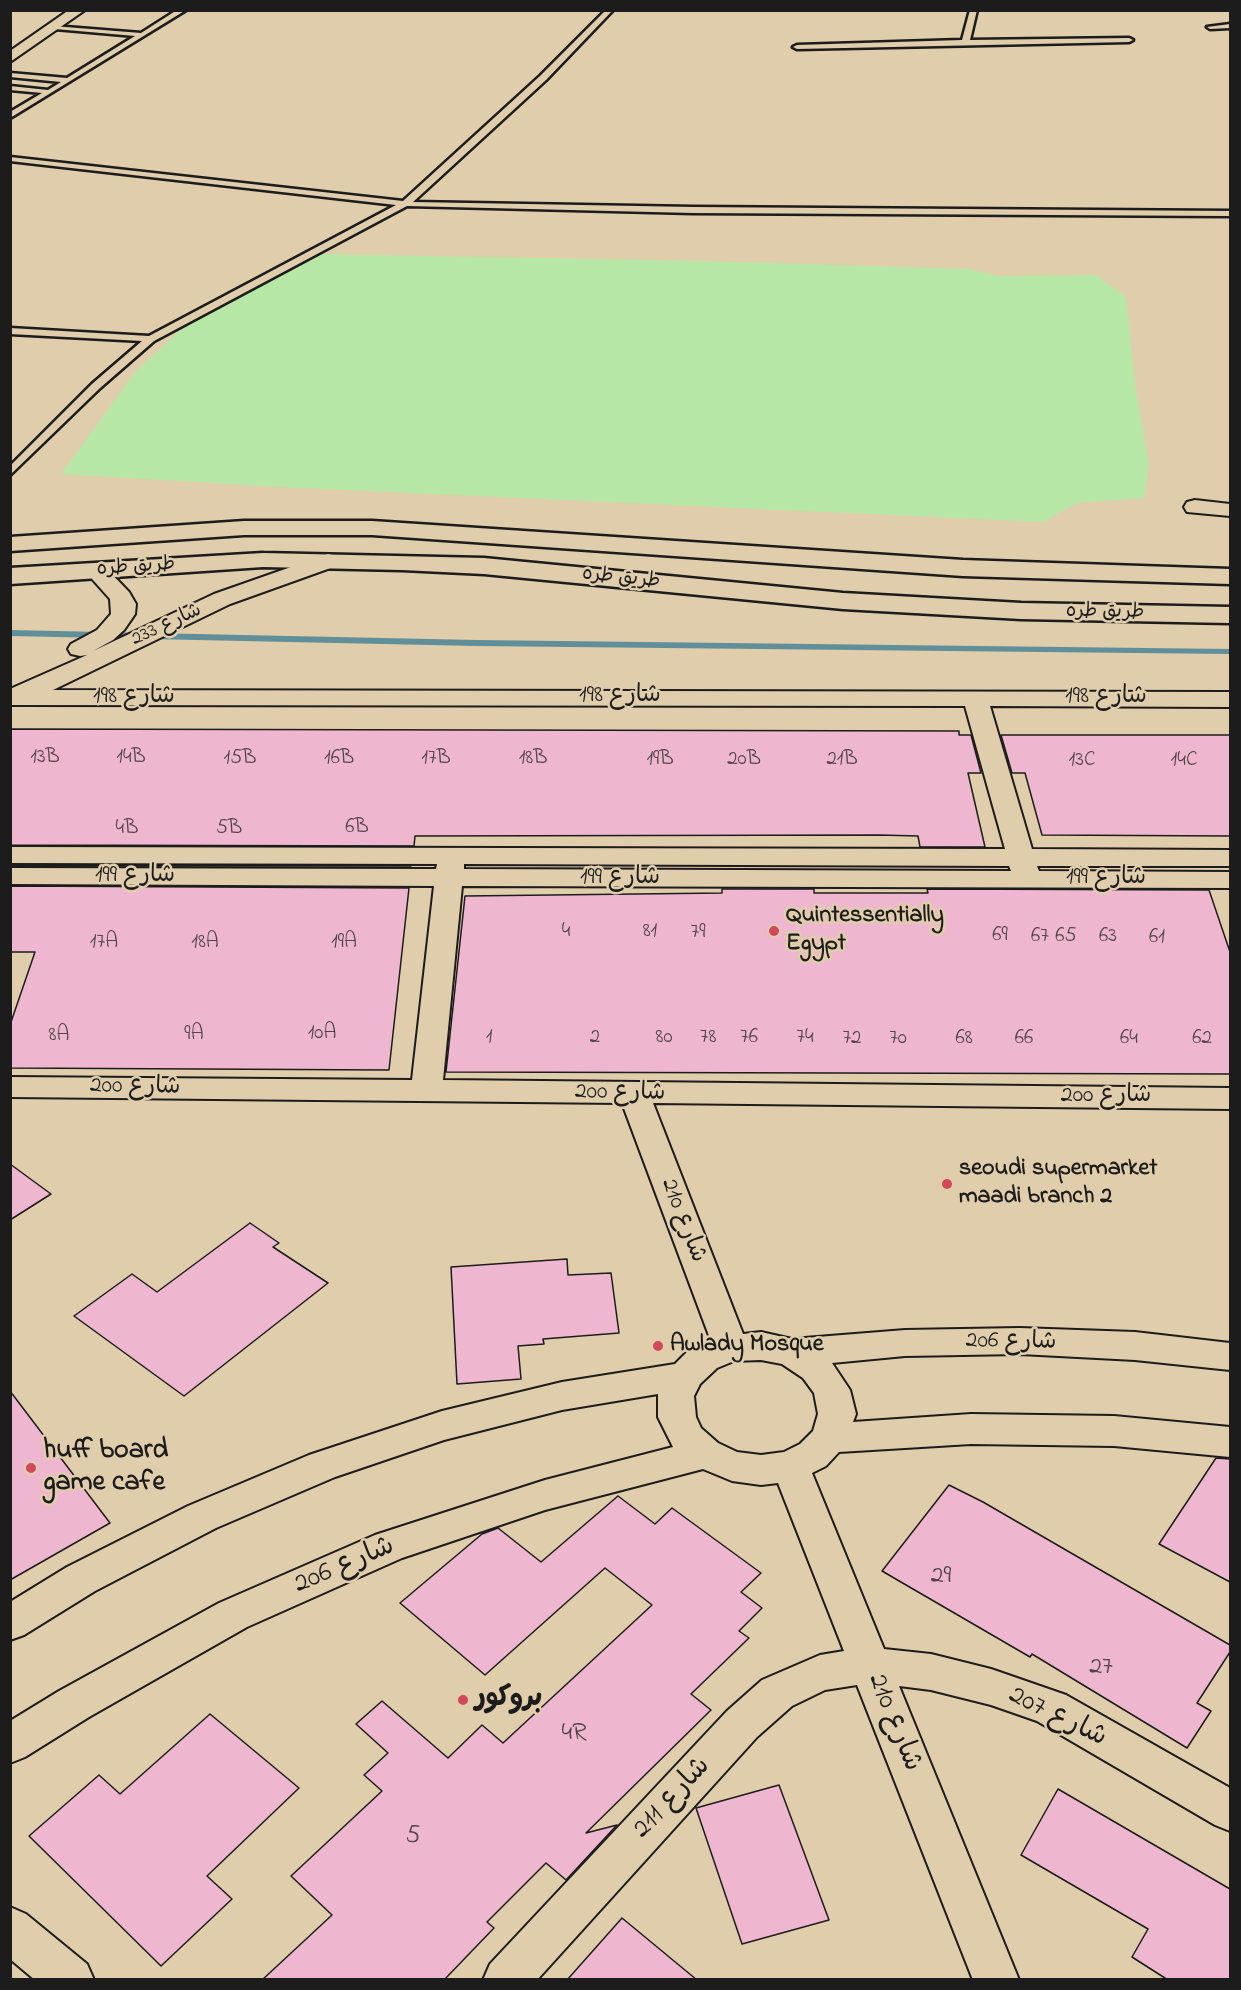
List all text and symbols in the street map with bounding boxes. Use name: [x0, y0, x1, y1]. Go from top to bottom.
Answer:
street label: طريق طره: [96, 553, 176, 583]
street label: طريق طره: [581, 563, 661, 595]
street label: شارع 233: [128, 599, 206, 653]
street label: طريق طره: [1066, 600, 1144, 626]
street label: شارع 198: [579, 683, 661, 711]
street label: شارع 198: [93, 684, 175, 712]
street label: شارع 198: [1065, 684, 1147, 712]
house number: 13B: [30, 746, 60, 772]
house number: 14B: [116, 746, 146, 772]
house number: 15B: [224, 747, 256, 773]
house number: 16B: [324, 747, 354, 773]
house number: 17B: [421, 747, 451, 773]
house number: 18B: [519, 747, 547, 773]
house number: 19B: [646, 748, 674, 774]
house number: 20B: [727, 748, 761, 774]
house number: 21B: [826, 748, 858, 774]
house number: 13C: [1069, 749, 1095, 775]
house number: 14C: [1171, 749, 1197, 775]
house number: 6B: [345, 816, 369, 842]
house number: 4B: [116, 817, 138, 843]
house number: 5B: [216, 817, 242, 843]
street label: شارع 199: [95, 863, 175, 891]
street label: شارع 199: [580, 865, 660, 893]
street label: شارع 199: [1066, 865, 1146, 893]
place label: Quintessentially Egypt: [786, 903, 944, 959]
house number: 4: [562, 920, 570, 946]
house number: 81: [643, 920, 657, 946]
house number: 79: [691, 921, 705, 947]
marker: Quintessentially Egypt: [767, 924, 781, 938]
house number: 69: [992, 924, 1008, 950]
house number: 67: [1031, 925, 1049, 951]
house number: 65: [1055, 925, 1077, 951]
house number: 63: [1099, 925, 1117, 951]
house number: 61: [1149, 926, 1165, 952]
house number: 17A: [90, 931, 118, 957]
house number: 18A: [191, 931, 219, 957]
house number: 19A: [331, 931, 357, 957]
house number: 10A: [308, 1022, 336, 1048]
house number: 9A: [184, 1023, 204, 1049]
house number: 8A: [49, 1024, 69, 1050]
house number: 1: [486, 1026, 492, 1052]
house number: 2: [590, 1026, 600, 1052]
house number: 80: [656, 1026, 672, 1052]
house number: 78: [700, 1026, 716, 1052]
house number: 76: [740, 1026, 758, 1052]
house number: 74: [796, 1026, 814, 1052]
house number: 72: [842, 1027, 862, 1053]
house number: 70: [889, 1027, 907, 1053]
house number: 68: [955, 1027, 973, 1053]
house number: 66: [1015, 1027, 1033, 1053]
house number: 64: [1120, 1027, 1138, 1053]
house number: 62: [1192, 1027, 1212, 1053]
street label: شارع 200: [89, 1073, 181, 1103]
street label: شارع 200: [574, 1079, 666, 1109]
street label: شارع 200: [1061, 1083, 1151, 1111]
place label: seoudi supermarket maadi branch 2: [959, 1156, 1157, 1212]
street label: شارع 210: [653, 1175, 711, 1267]
marker: seoudi supermarket maadi branch 2: [940, 1177, 954, 1191]
street label: شارع 206: [965, 1328, 1057, 1358]
place label: Awlady Mosque: [670, 1332, 824, 1360]
marker: Awlady Mosque: [651, 1339, 665, 1353]
place label: huff board game cafe: [43, 1435, 168, 1501]
marker: huff board game cafe: [24, 1461, 38, 1475]
street label: شارع 206: [290, 1531, 400, 1603]
house number: 29: [931, 1562, 951, 1594]
house number: 27: [1089, 1653, 1113, 1685]
street label: شارع 210: [858, 1669, 928, 1777]
street label: شارع 207: [1002, 1680, 1112, 1756]
place label: بروكور: [475, 1683, 542, 1717]
marker: بروكور: [456, 1693, 470, 1707]
house number: 4R: [561, 1719, 587, 1751]
street label: شارع 211: [627, 1751, 719, 1847]
house number: 5: [406, 1822, 420, 1854]

